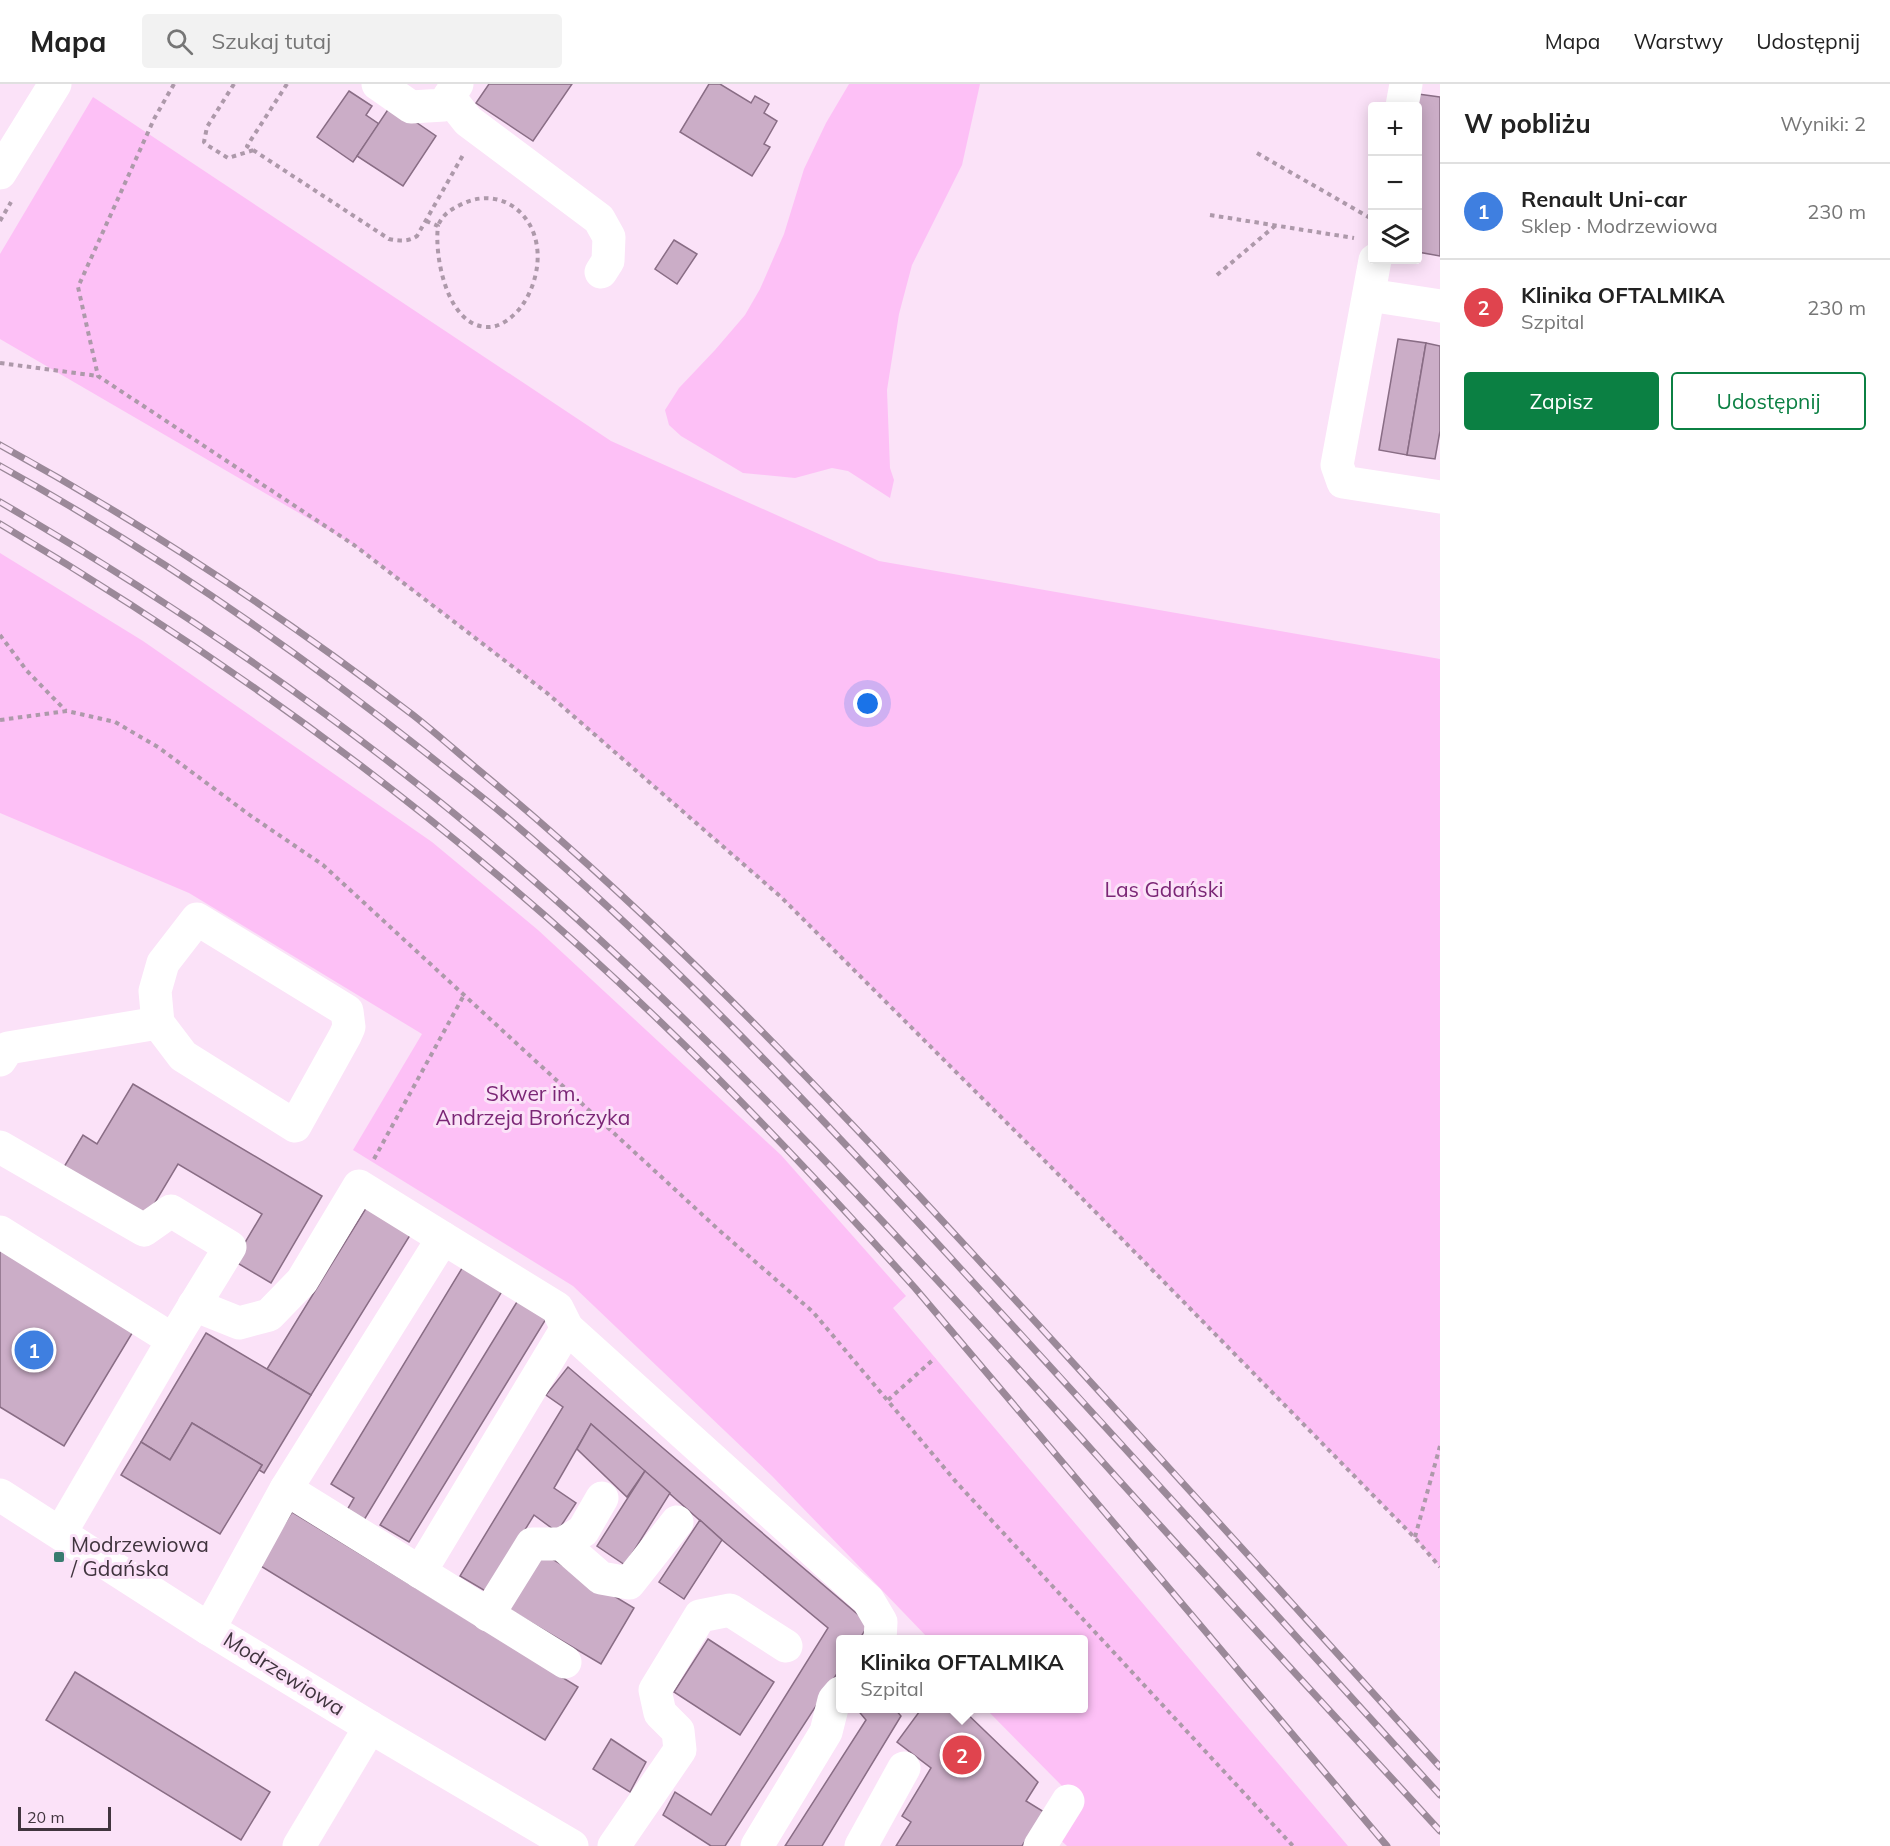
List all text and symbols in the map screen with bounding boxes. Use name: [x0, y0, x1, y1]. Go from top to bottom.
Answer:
search box: [142, 14, 562, 68]
text: Mapa: [30, 24, 106, 59]
icon: search: [163, 25, 196, 58]
text: Szukaj tutaj: [211, 27, 331, 55]
text: Mapa: [1545, 28, 1600, 54]
text: Warstwy: [1633, 28, 1723, 54]
text: Udostępnij: [1756, 28, 1860, 54]
map controls: [1368, 102, 1422, 264]
button: +: [1368, 102, 1422, 156]
text: W pobliżu: [1464, 107, 1591, 140]
text: Wyniki: 2: [1780, 111, 1866, 136]
button: −: [1368, 156, 1422, 210]
text: Renault Uni-car: [1521, 185, 1687, 213]
text: 1: [1478, 199, 1490, 224]
text: 230 m: [1807, 199, 1866, 224]
button: layers: [1368, 210, 1422, 264]
text: Sklep · Modrzewiowa: [1521, 213, 1718, 238]
text: Klinika OFTALMIKA: [1521, 281, 1725, 309]
text: 2: [1478, 295, 1490, 320]
text: 230 m: [1807, 295, 1866, 320]
text: Szpital: [1521, 309, 1584, 334]
button: Zapisz: [1464, 372, 1659, 430]
button: Udostępnij: [1671, 372, 1866, 430]
your location: [853, 689, 882, 718]
park label: Las Gdański: [1104, 876, 1224, 902]
park label: Skwer im. Andrzeja Brończyka: [436, 1080, 630, 1130]
pin: 1: [15, 1328, 54, 1372]
place label: Modrzewiowa / Gdańska: [70, 1531, 209, 1581]
marker: Modrzewiowa / Gdańska: [52, 1550, 66, 1564]
street label: Modrzewiowa: [219, 1626, 350, 1721]
popup: [836, 1635, 1088, 1713]
text: Klinika OFTALMIKA: [860, 1648, 1064, 1676]
text: Szpital: [860, 1676, 924, 1701]
pin: 2: [942, 1732, 982, 1778]
scale bar: [18, 1804, 111, 1832]
text: 20 m: [27, 1807, 64, 1827]

